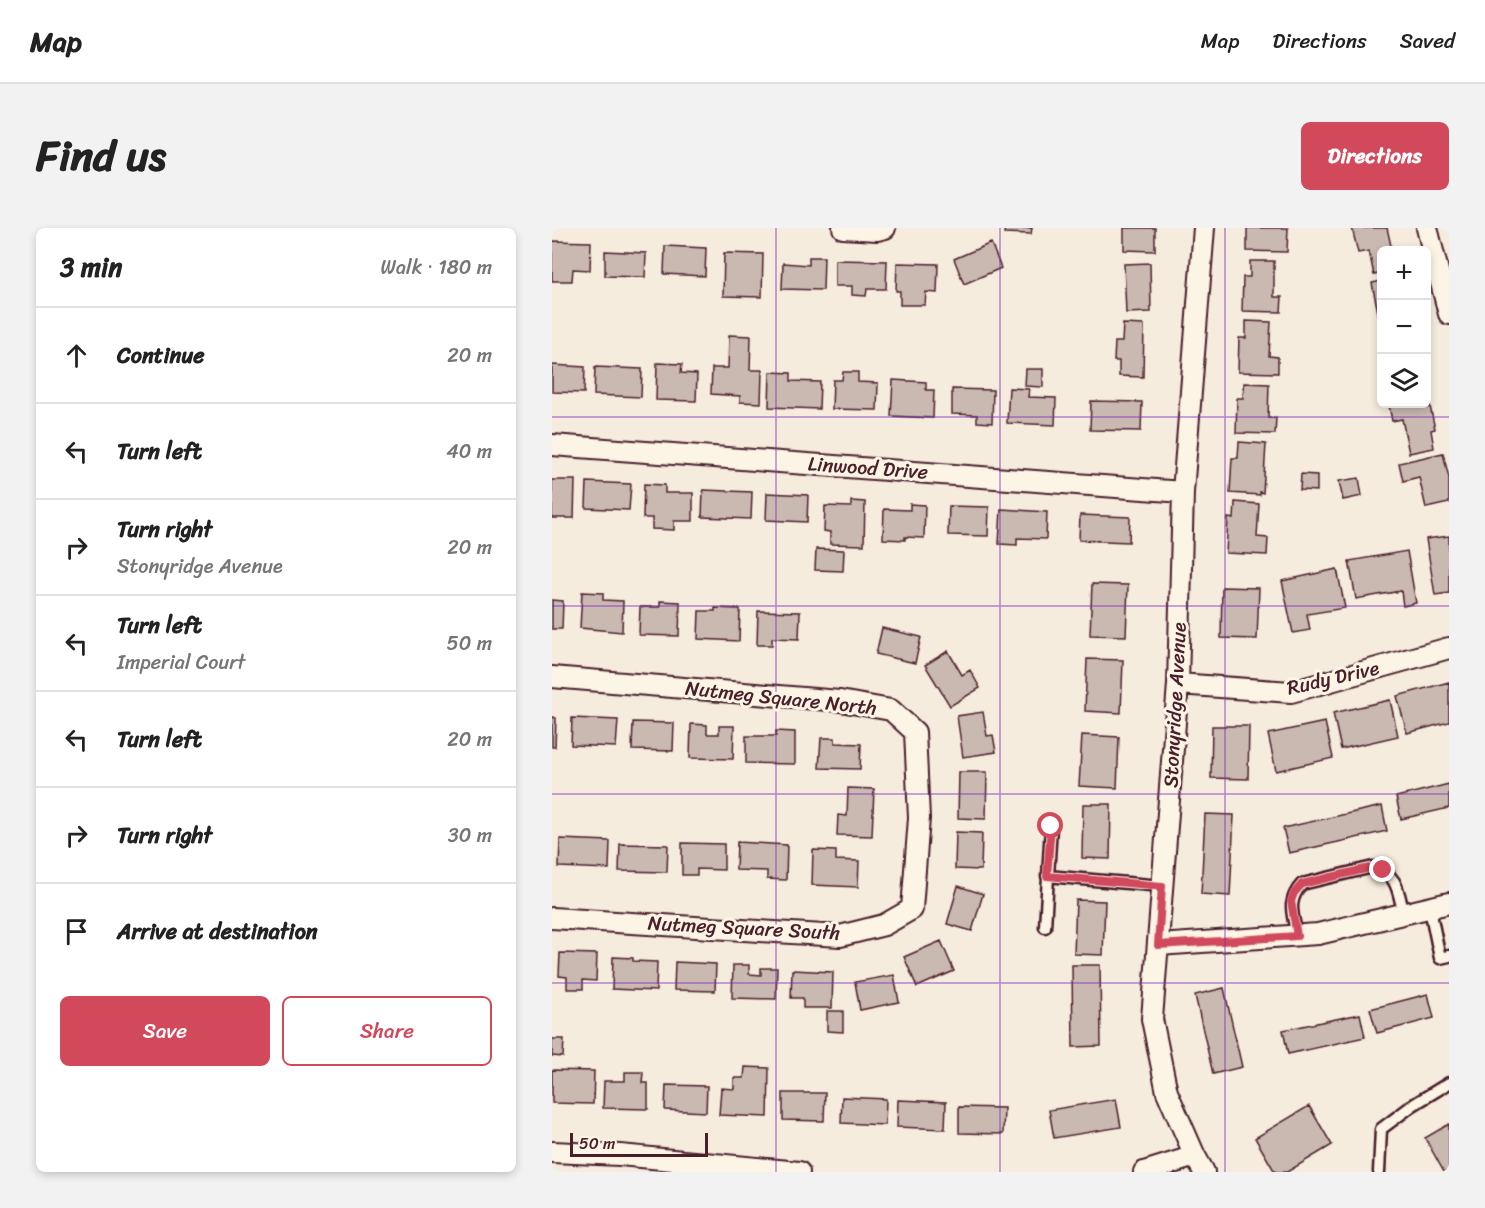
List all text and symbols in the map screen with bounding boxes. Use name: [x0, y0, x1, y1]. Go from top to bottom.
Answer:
text: Map: [30, 17, 82, 66]
text: Map: [1201, 22, 1239, 60]
text: Directions: [1272, 22, 1367, 60]
text: Saved: [1400, 22, 1455, 60]
text: Find us: [36, 119, 166, 193]
button: Directions: [1301, 122, 1449, 190]
text: 3 min: [60, 244, 122, 290]
map controls: [1377, 246, 1431, 408]
button: +: [1377, 246, 1431, 300]
text: Walk · 180 m: [381, 250, 492, 285]
button: −: [1377, 300, 1431, 354]
text: Continue: [117, 336, 205, 375]
text: 20 m: [447, 338, 492, 373]
icon: ahead: [60, 339, 93, 372]
button: layers: [1377, 354, 1431, 408]
text: Turn left: [117, 432, 202, 471]
text: 40 m: [446, 434, 492, 469]
icon: left: [60, 435, 93, 468]
street label: Linwood Drive: [807, 446, 929, 490]
text: Turn right: [117, 510, 212, 549]
text: 20 m: [447, 530, 492, 565]
icon: right: [60, 531, 93, 564]
text: Stonyridge Avenue: [117, 549, 283, 584]
text: Turn left: [117, 606, 202, 645]
street label: Stonyridge Avenue: [1153, 621, 1197, 789]
text: 50 m: [447, 626, 492, 661]
icon: left: [60, 627, 93, 660]
text: Imperial Court: [117, 645, 245, 680]
street label: Rudy Drive: [1283, 650, 1383, 706]
street label: Nutmeg Square North: [684, 671, 878, 725]
text: Turn left: [117, 720, 202, 759]
text: 20 m: [447, 722, 492, 757]
icon: left: [60, 723, 93, 756]
route start: [1037, 812, 1063, 838]
text: Turn right: [117, 816, 212, 855]
text: 30 m: [448, 818, 492, 853]
icon: right: [60, 819, 93, 852]
route end: [1369, 856, 1395, 882]
street label: Nutmeg Square South: [647, 905, 841, 951]
text: Arrive at destination: [117, 912, 318, 951]
icon: arrive: [60, 915, 93, 948]
button: Save: [60, 996, 270, 1066]
button: Share: [282, 996, 492, 1066]
text: 50 m: [579, 1129, 615, 1158]
scale bar: [570, 1130, 708, 1158]

